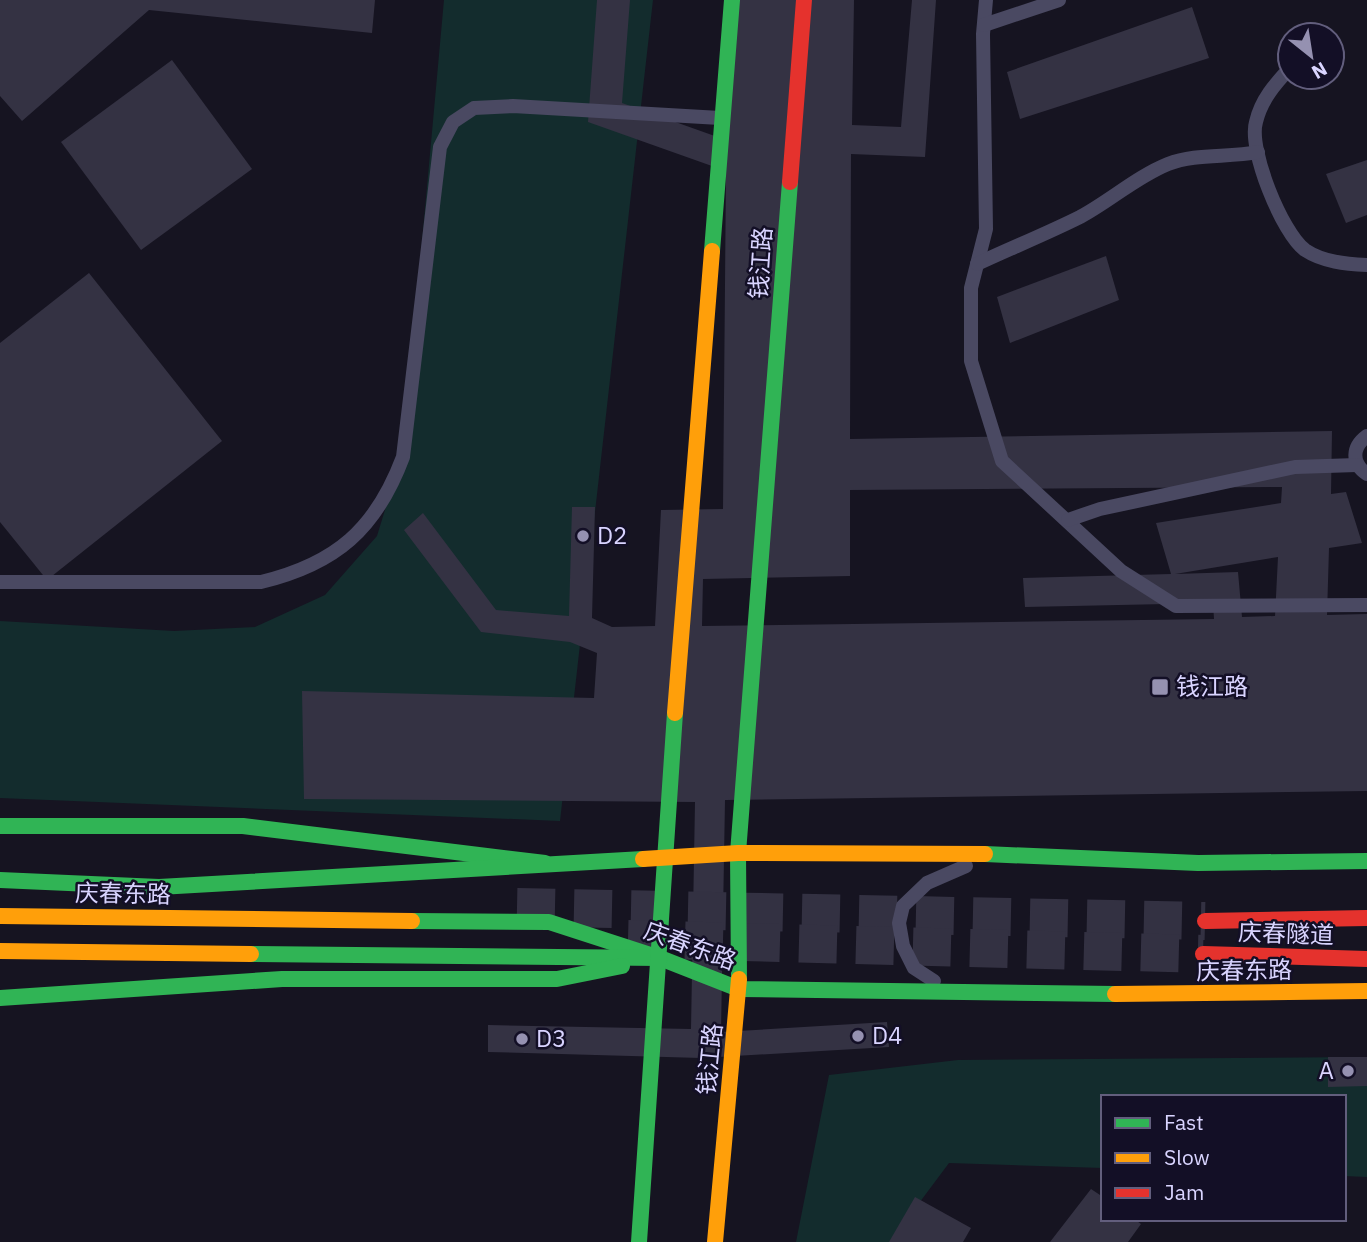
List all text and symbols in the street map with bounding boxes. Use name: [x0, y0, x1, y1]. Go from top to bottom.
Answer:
north arrow: [1276, 21, 1346, 91]
text: N: [1308, 57, 1331, 85]
street label: 钱江路: [742, 226, 778, 300]
place label: D2: [597, 519, 628, 551]
marker: D2: [575, 528, 591, 544]
place label: 钱江路: [1176, 670, 1248, 702]
marker: 钱江路: [1150, 677, 1170, 697]
street label: 庆春东路: [75, 876, 171, 910]
street label: 庆春东路: [640, 914, 741, 977]
street label: 庆春隧道: [1238, 915, 1335, 951]
street label: 庆春东路: [1196, 953, 1292, 987]
place label: D4: [872, 1019, 903, 1051]
street label: 钱江路: [689, 1021, 729, 1096]
place label: D3: [536, 1022, 567, 1054]
marker: D4: [850, 1028, 866, 1044]
marker: D3: [514, 1031, 530, 1047]
place label: A: [1319, 1054, 1334, 1086]
marker: A: [1340, 1063, 1356, 1079]
legend: [1101, 1095, 1346, 1221]
text: Fast: [1164, 1108, 1204, 1136]
text: Slow: [1164, 1143, 1210, 1171]
text: Jam: [1164, 1178, 1204, 1206]

